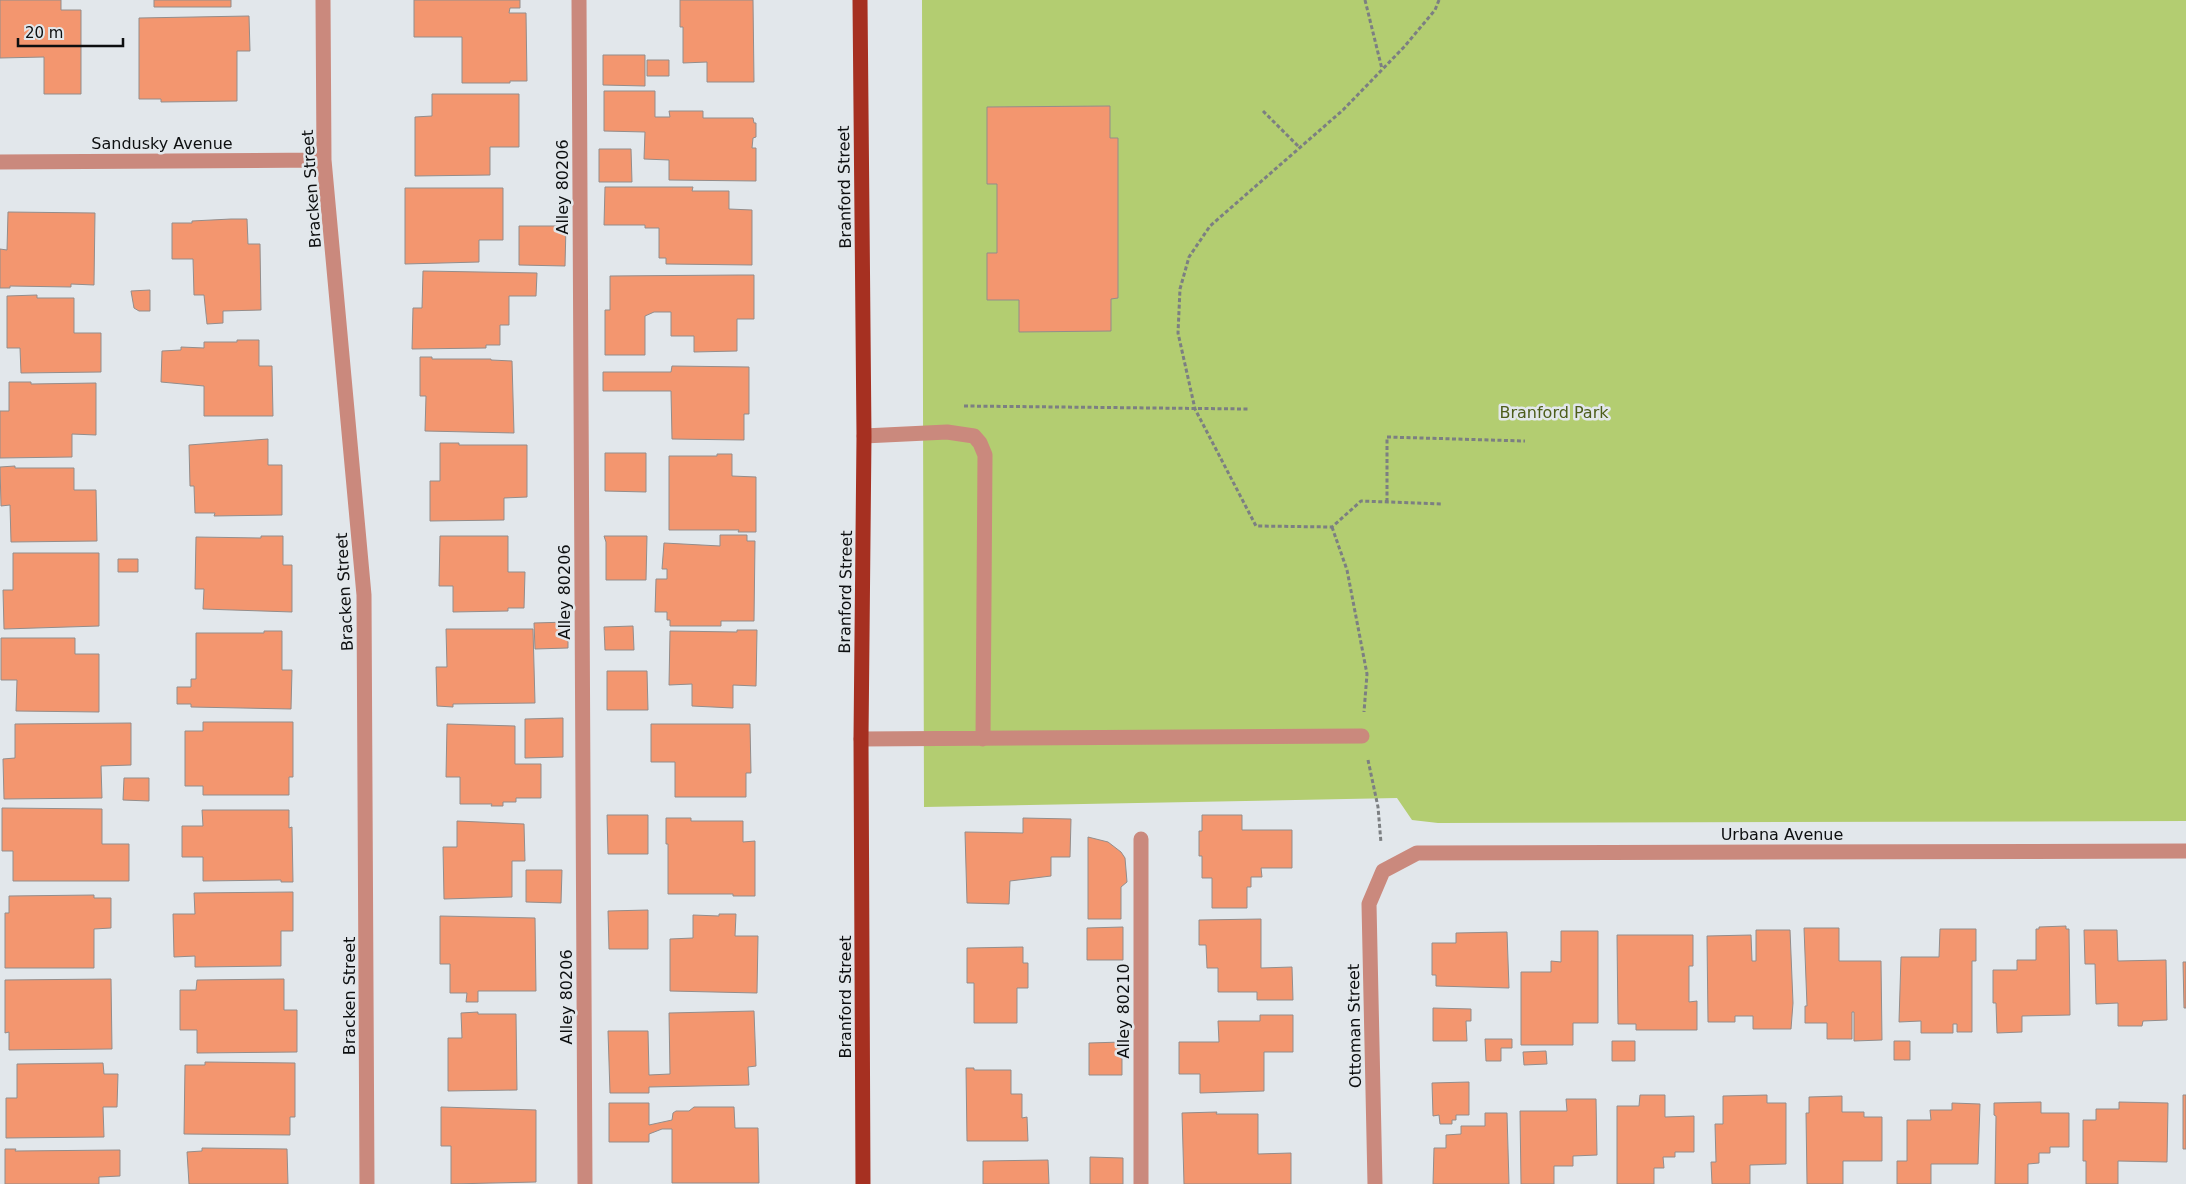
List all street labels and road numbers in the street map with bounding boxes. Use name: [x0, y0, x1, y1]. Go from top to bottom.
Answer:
street label: Branford Street: [834, 125, 855, 249]
street label: Bracken Street: [298, 129, 325, 249]
street label: Sandusky Avenue: [91, 134, 233, 153]
street label: Alley 80206: [553, 139, 572, 235]
street label: Branford Street: [835, 530, 856, 654]
street label: Bracken Street: [332, 532, 357, 652]
street label: Alley 80206: [555, 544, 574, 640]
street label: Urbana Avenue: [1721, 825, 1843, 844]
street label: Branford Street: [836, 935, 855, 1059]
street label: Bracken Street: [340, 937, 359, 1055]
street label: Alley 80206: [557, 949, 576, 1045]
street label: Alley 80210: [1114, 963, 1133, 1059]
street label: Ottoman Street: [1344, 964, 1365, 1088]

